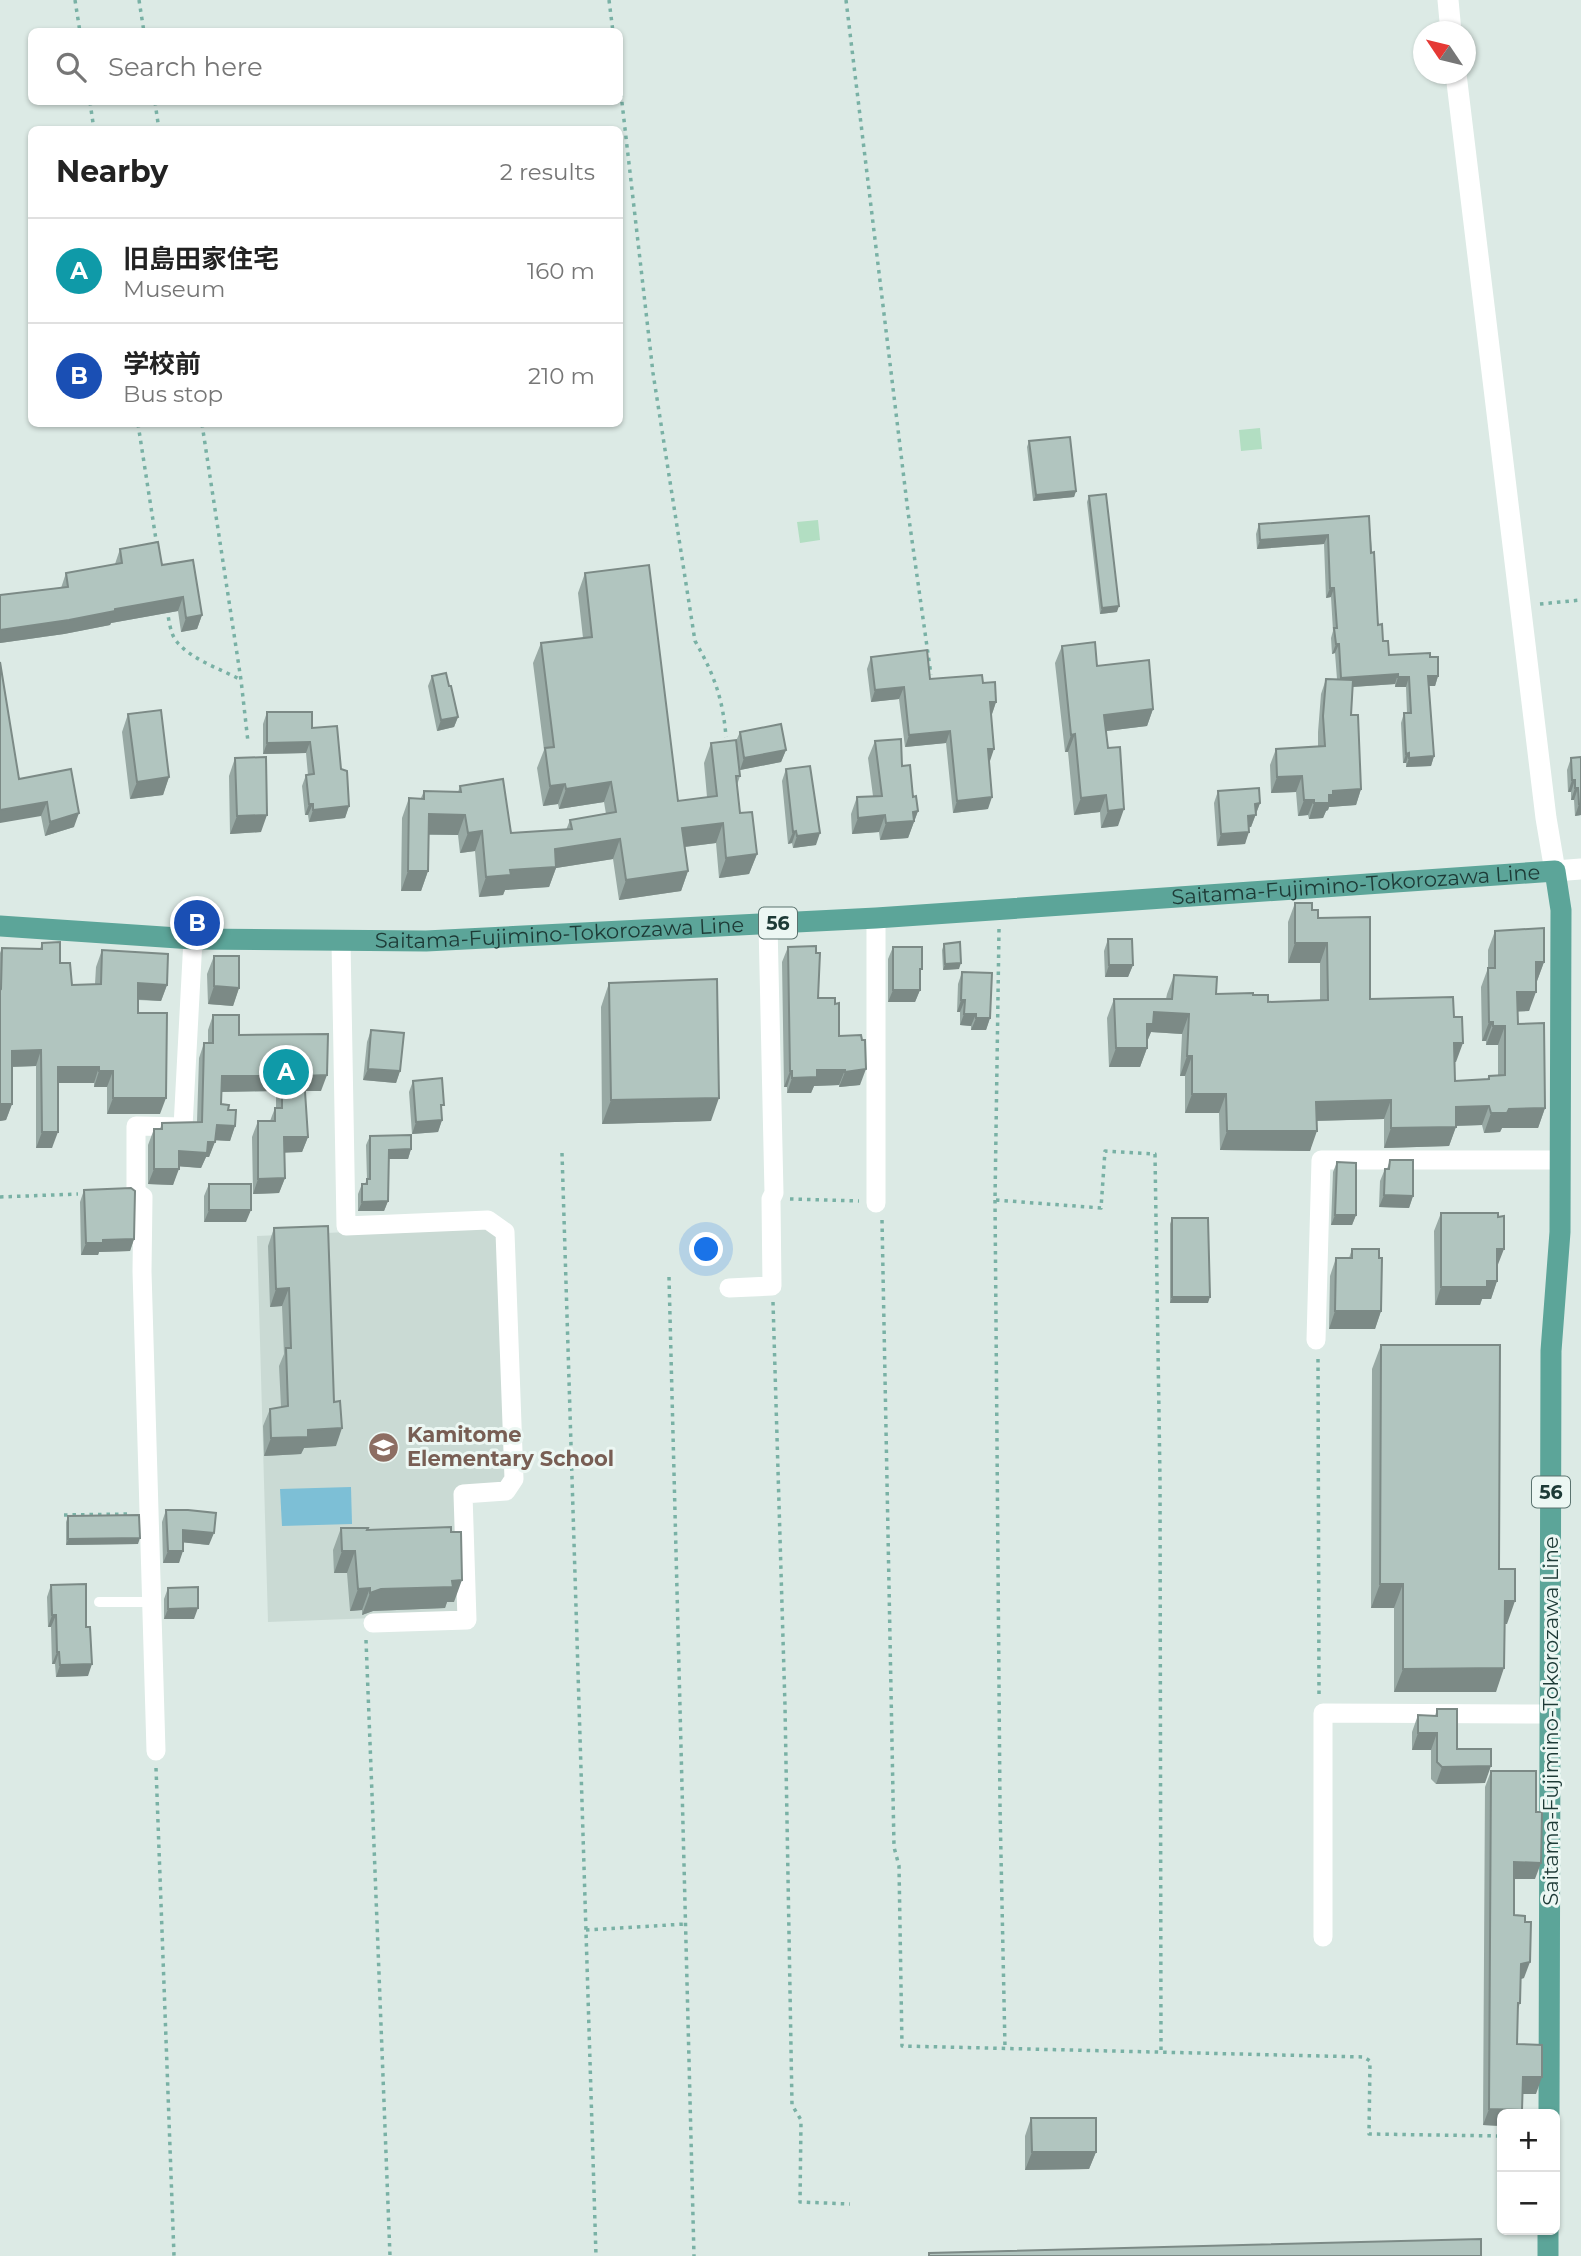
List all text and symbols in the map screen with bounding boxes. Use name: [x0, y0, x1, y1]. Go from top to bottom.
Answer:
north arrow: [1413, 21, 1476, 84]
search box: [28, 28, 623, 105]
icon: search: [52, 48, 90, 86]
text: Search here: [108, 51, 263, 83]
text: Nearby: [56, 153, 168, 190]
text: 2 results: [500, 158, 595, 186]
text: 旧島田家住宅: [123, 243, 279, 275]
text: A: [70, 257, 88, 285]
text: 160 m: [527, 257, 595, 285]
text: Museum: [123, 275, 225, 303]
text: 学校前: [123, 348, 201, 380]
text: B: [70, 362, 88, 390]
text: 210 m: [528, 362, 595, 390]
text: Bus stop: [123, 380, 223, 408]
street label: Saitama-Fujimino-Tokorozawa Line: [1171, 859, 1541, 910]
pin: B: [174, 897, 220, 949]
road number: 56: [759, 908, 797, 939]
street label: Saitama-Fujimino-Tokorozawa Line: [375, 912, 745, 953]
pin: A: [263, 1046, 309, 1098]
your location: [689, 1232, 723, 1266]
place label: Kamitome Elementary School: [407, 1422, 614, 1471]
school or university icon: Kamitome Elementary School: [367, 1430, 401, 1464]
road number: 56: [1532, 1476, 1570, 1508]
street label: Saitama-Fujimino-Tokorozawa Line: [1538, 1536, 1563, 1906]
map controls: [1497, 2109, 1560, 2235]
button: +: [1497, 2109, 1560, 2172]
button: −: [1497, 2172, 1560, 2235]

